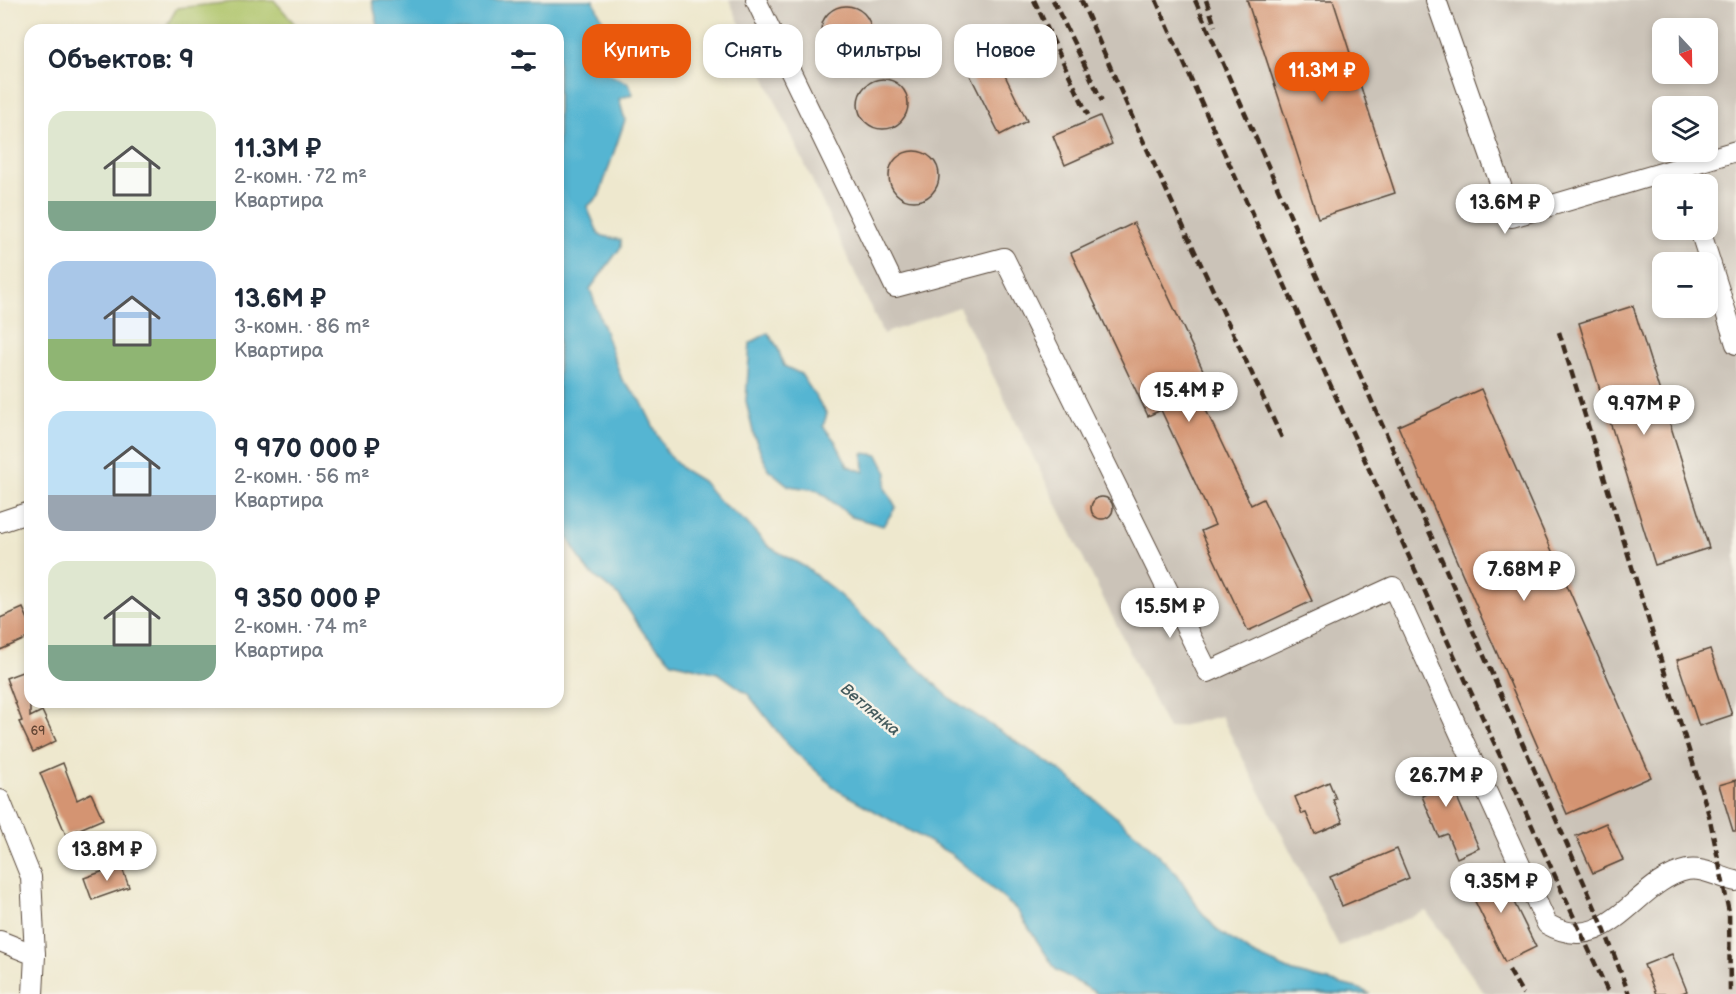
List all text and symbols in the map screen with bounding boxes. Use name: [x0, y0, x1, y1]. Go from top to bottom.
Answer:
north arrow: [1652, 18, 1718, 84]
map controls: [1652, 18, 1718, 318]
chip: Купить: [582, 24, 691, 78]
chip: Снять: [703, 24, 803, 78]
chip: Фильтры: [815, 24, 942, 78]
chip: Новое: [954, 24, 1057, 78]
icon: filters: [507, 44, 540, 77]
text: Объектов: 9: [48, 45, 194, 76]
pin: 11.3M ₽: [1267, 52, 1377, 103]
text: 11.3M ₽: [1288, 59, 1356, 83]
button: layers: [1652, 96, 1718, 162]
text: 11.3M ₽: [234, 134, 321, 165]
icon: home: [96, 135, 168, 207]
text: 2-комн. · 72 m²: [234, 165, 367, 189]
button: +: [1652, 174, 1718, 240]
pin: 13.6M ₽: [1450, 184, 1560, 235]
text: Квартира: [234, 189, 324, 213]
text: 13.6M ₽: [1470, 191, 1540, 215]
button: −: [1652, 252, 1718, 318]
text: 13.6M ₽: [234, 284, 326, 315]
icon: home: [96, 285, 168, 357]
text: 3-комн. · 86 m²: [234, 315, 370, 339]
text: Квартира: [234, 339, 324, 363]
pin: 15.4M ₽: [1134, 372, 1244, 423]
text: 15.4M ₽: [1154, 379, 1224, 403]
pin: 9.97M ₽: [1589, 385, 1699, 436]
text: 9.97M ₽: [1607, 392, 1681, 416]
text: 9 970 000 ₽: [234, 434, 380, 465]
icon: home: [96, 435, 168, 507]
text: 2-комн. · 56 m²: [234, 465, 370, 489]
text: Квартира: [234, 489, 324, 513]
pin: 7.68M ₽: [1469, 551, 1579, 602]
text: 7.68M ₽: [1487, 558, 1561, 582]
text: 9 350 000 ₽: [234, 584, 380, 615]
icon: home: [96, 585, 168, 657]
pin: 15.5M ₽: [1115, 588, 1225, 639]
text: 15.5M ₽: [1135, 595, 1205, 619]
text: 2-комн. · 74 m²: [234, 615, 367, 639]
text: Квартира: [234, 639, 324, 663]
water label: Ветлянка: [836, 680, 904, 740]
house number: 69: [31, 724, 45, 739]
pin: 26.7M ₽: [1391, 757, 1501, 808]
text: 26.7M ₽: [1409, 764, 1483, 788]
pin: 13.8M ₽: [52, 831, 162, 882]
text: 13.8M ₽: [72, 838, 142, 862]
pin: 9.35M ₽: [1446, 863, 1556, 914]
text: 9.35M ₽: [1464, 870, 1538, 894]

